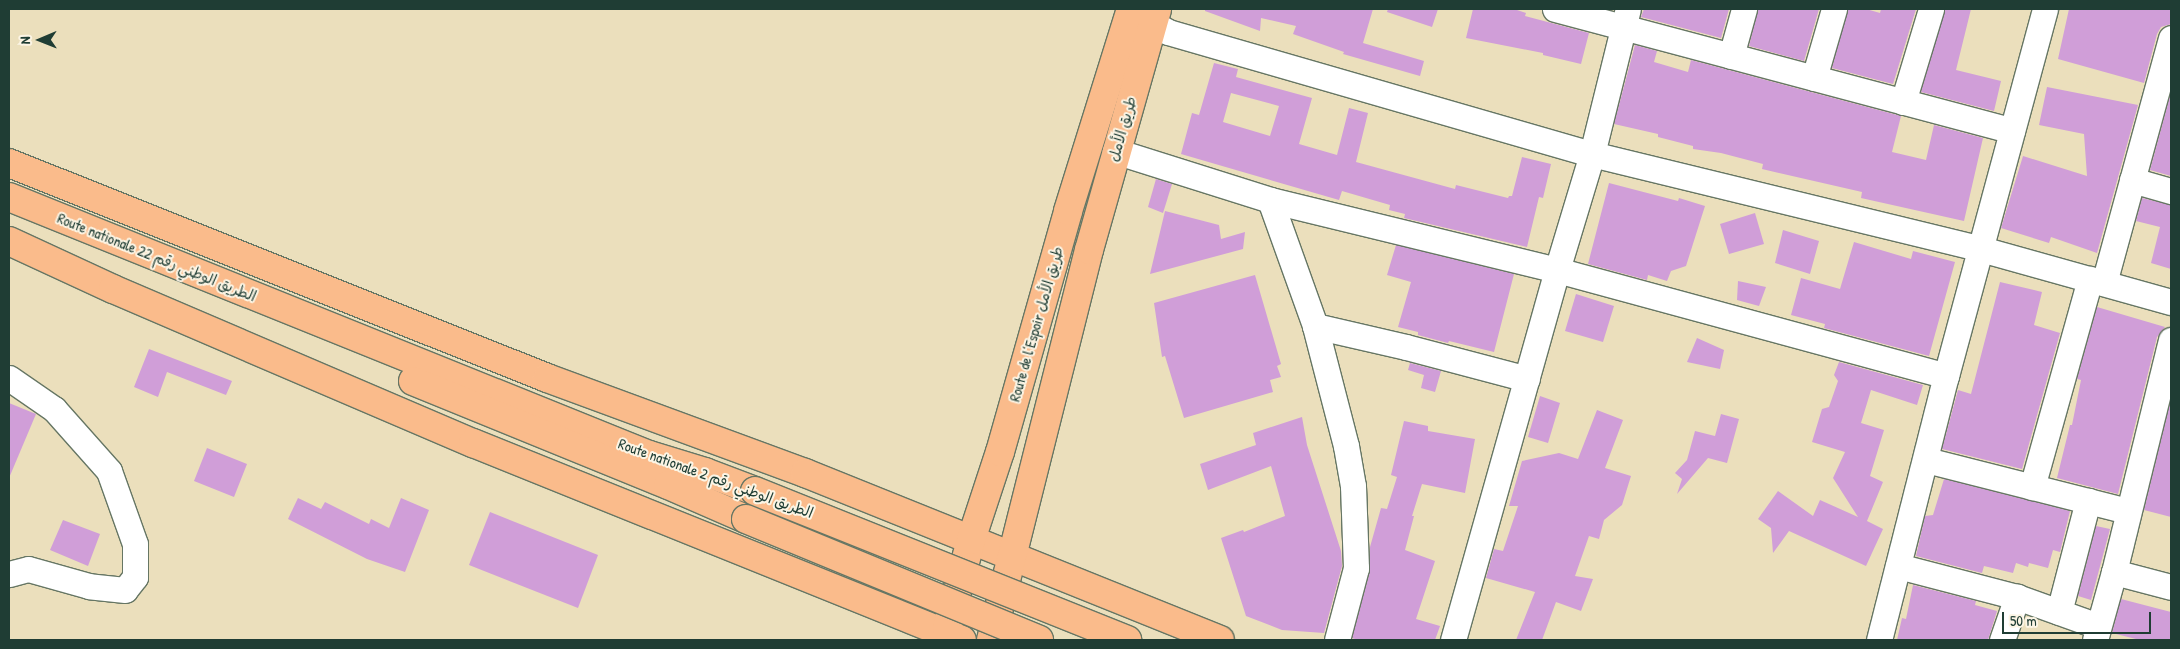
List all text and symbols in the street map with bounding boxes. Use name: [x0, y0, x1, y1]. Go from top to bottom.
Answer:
north arrow: [15, 15, 65, 65]
text: N: [15, 36, 34, 44]
street label: طريق الأمل: [1104, 94, 1140, 164]
street label: Route nationale 22 الطريق الوطني رقم: [55, 209, 259, 305]
street label: Route de l’Espoir طريق الأمل: [1005, 244, 1067, 404]
street label: Route nationale الطريق الوطني رقم 2: [616, 434, 816, 522]
scale bar: [2005, 602, 2154, 634]
text: 50 m: [2010, 610, 2037, 631]

